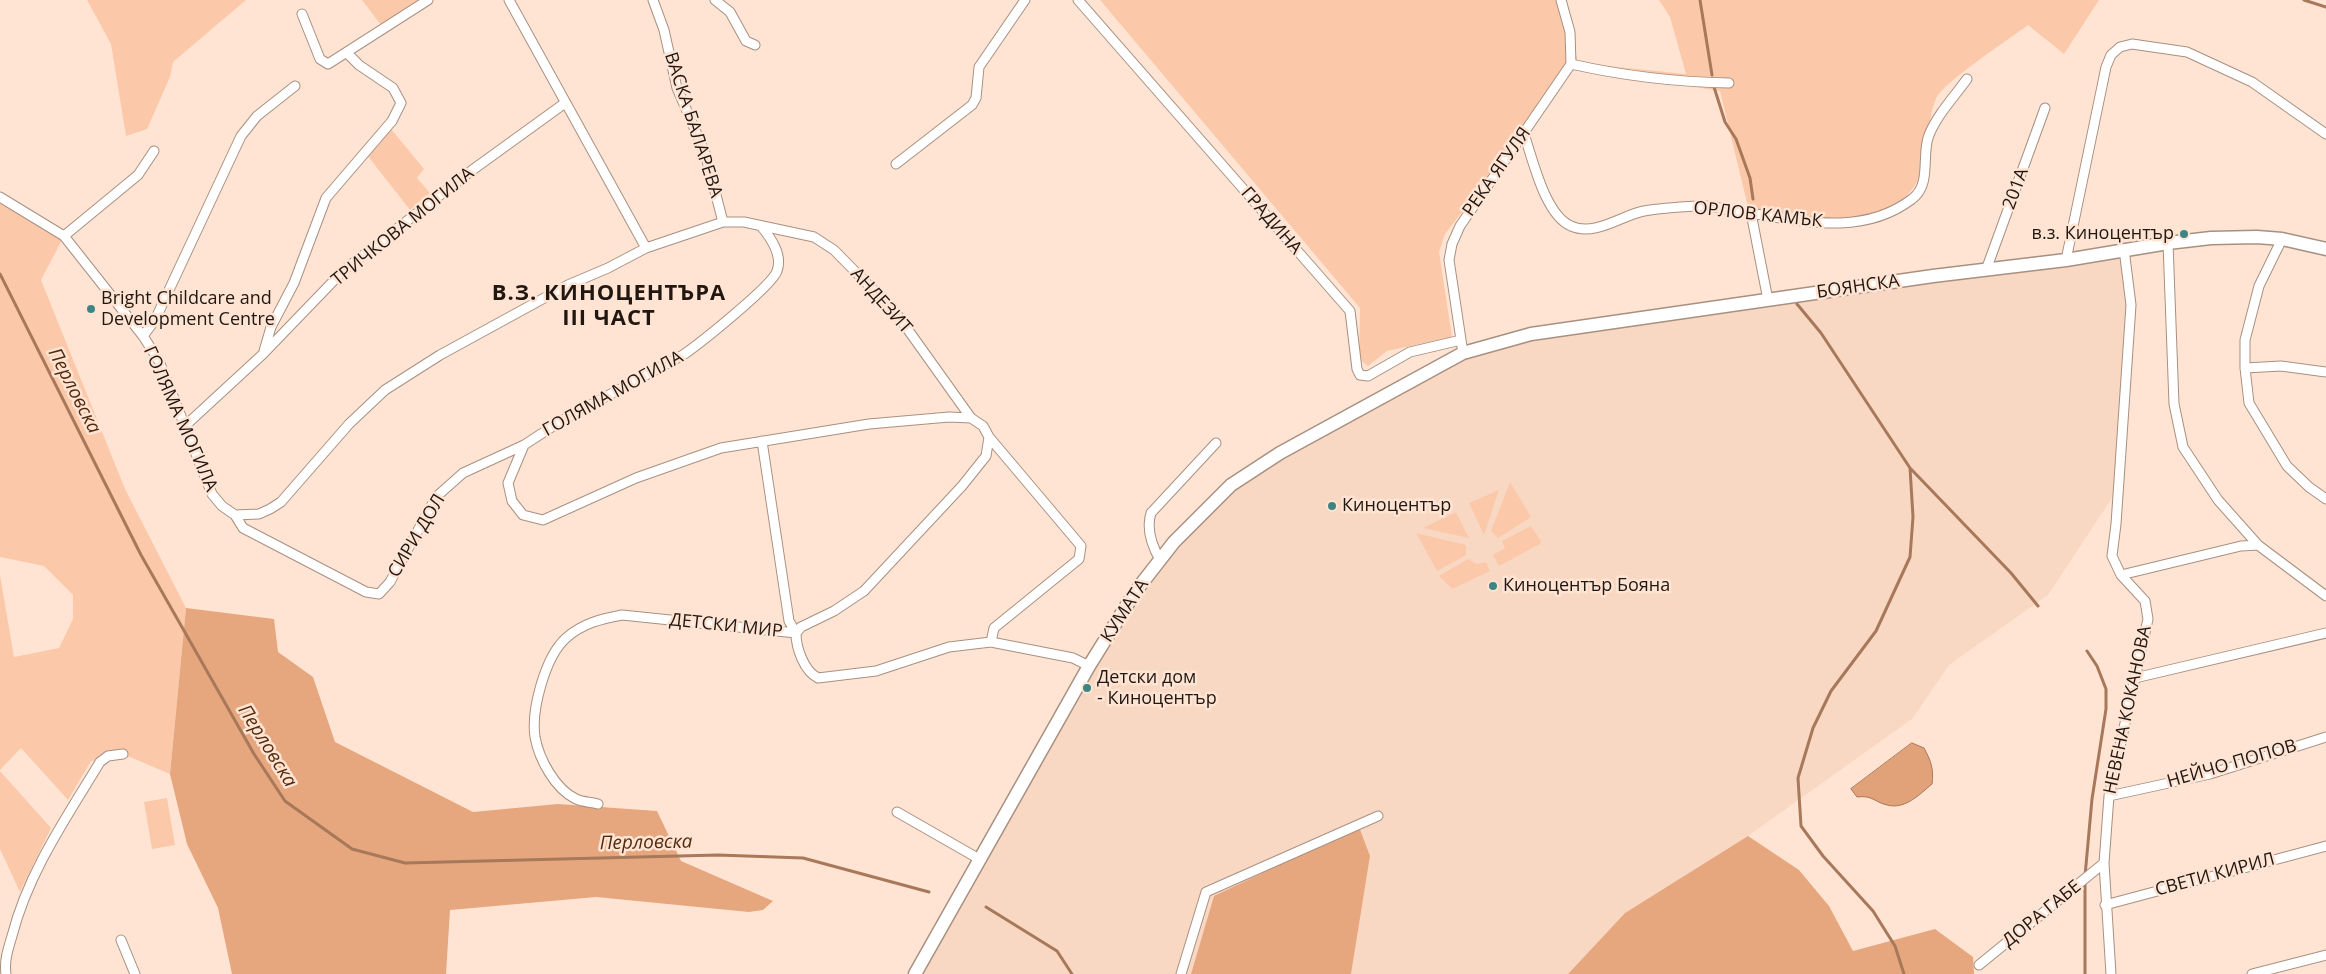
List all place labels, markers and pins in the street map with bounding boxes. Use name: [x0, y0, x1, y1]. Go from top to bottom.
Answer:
place label: в.з. Киноцентър: [2032, 223, 2174, 245]
marker: в.з. Киноцентър: [2178, 228, 2190, 240]
place label: Bright Childcare and Development Centre: [101, 288, 275, 330]
marker: Bright Childcare and Development Centre: [85, 303, 97, 315]
place label: Киноцентър: [1342, 495, 1451, 517]
marker: Киноцентър: [1326, 500, 1338, 512]
place label: Киноцентър Бояна: [1503, 575, 1670, 597]
marker: Киноцентър Бояна: [1487, 580, 1499, 592]
place label: Детски дом - Киноцентър: [1097, 667, 1217, 710]
marker: Детски дом - Киноцентър: [1081, 682, 1093, 694]

